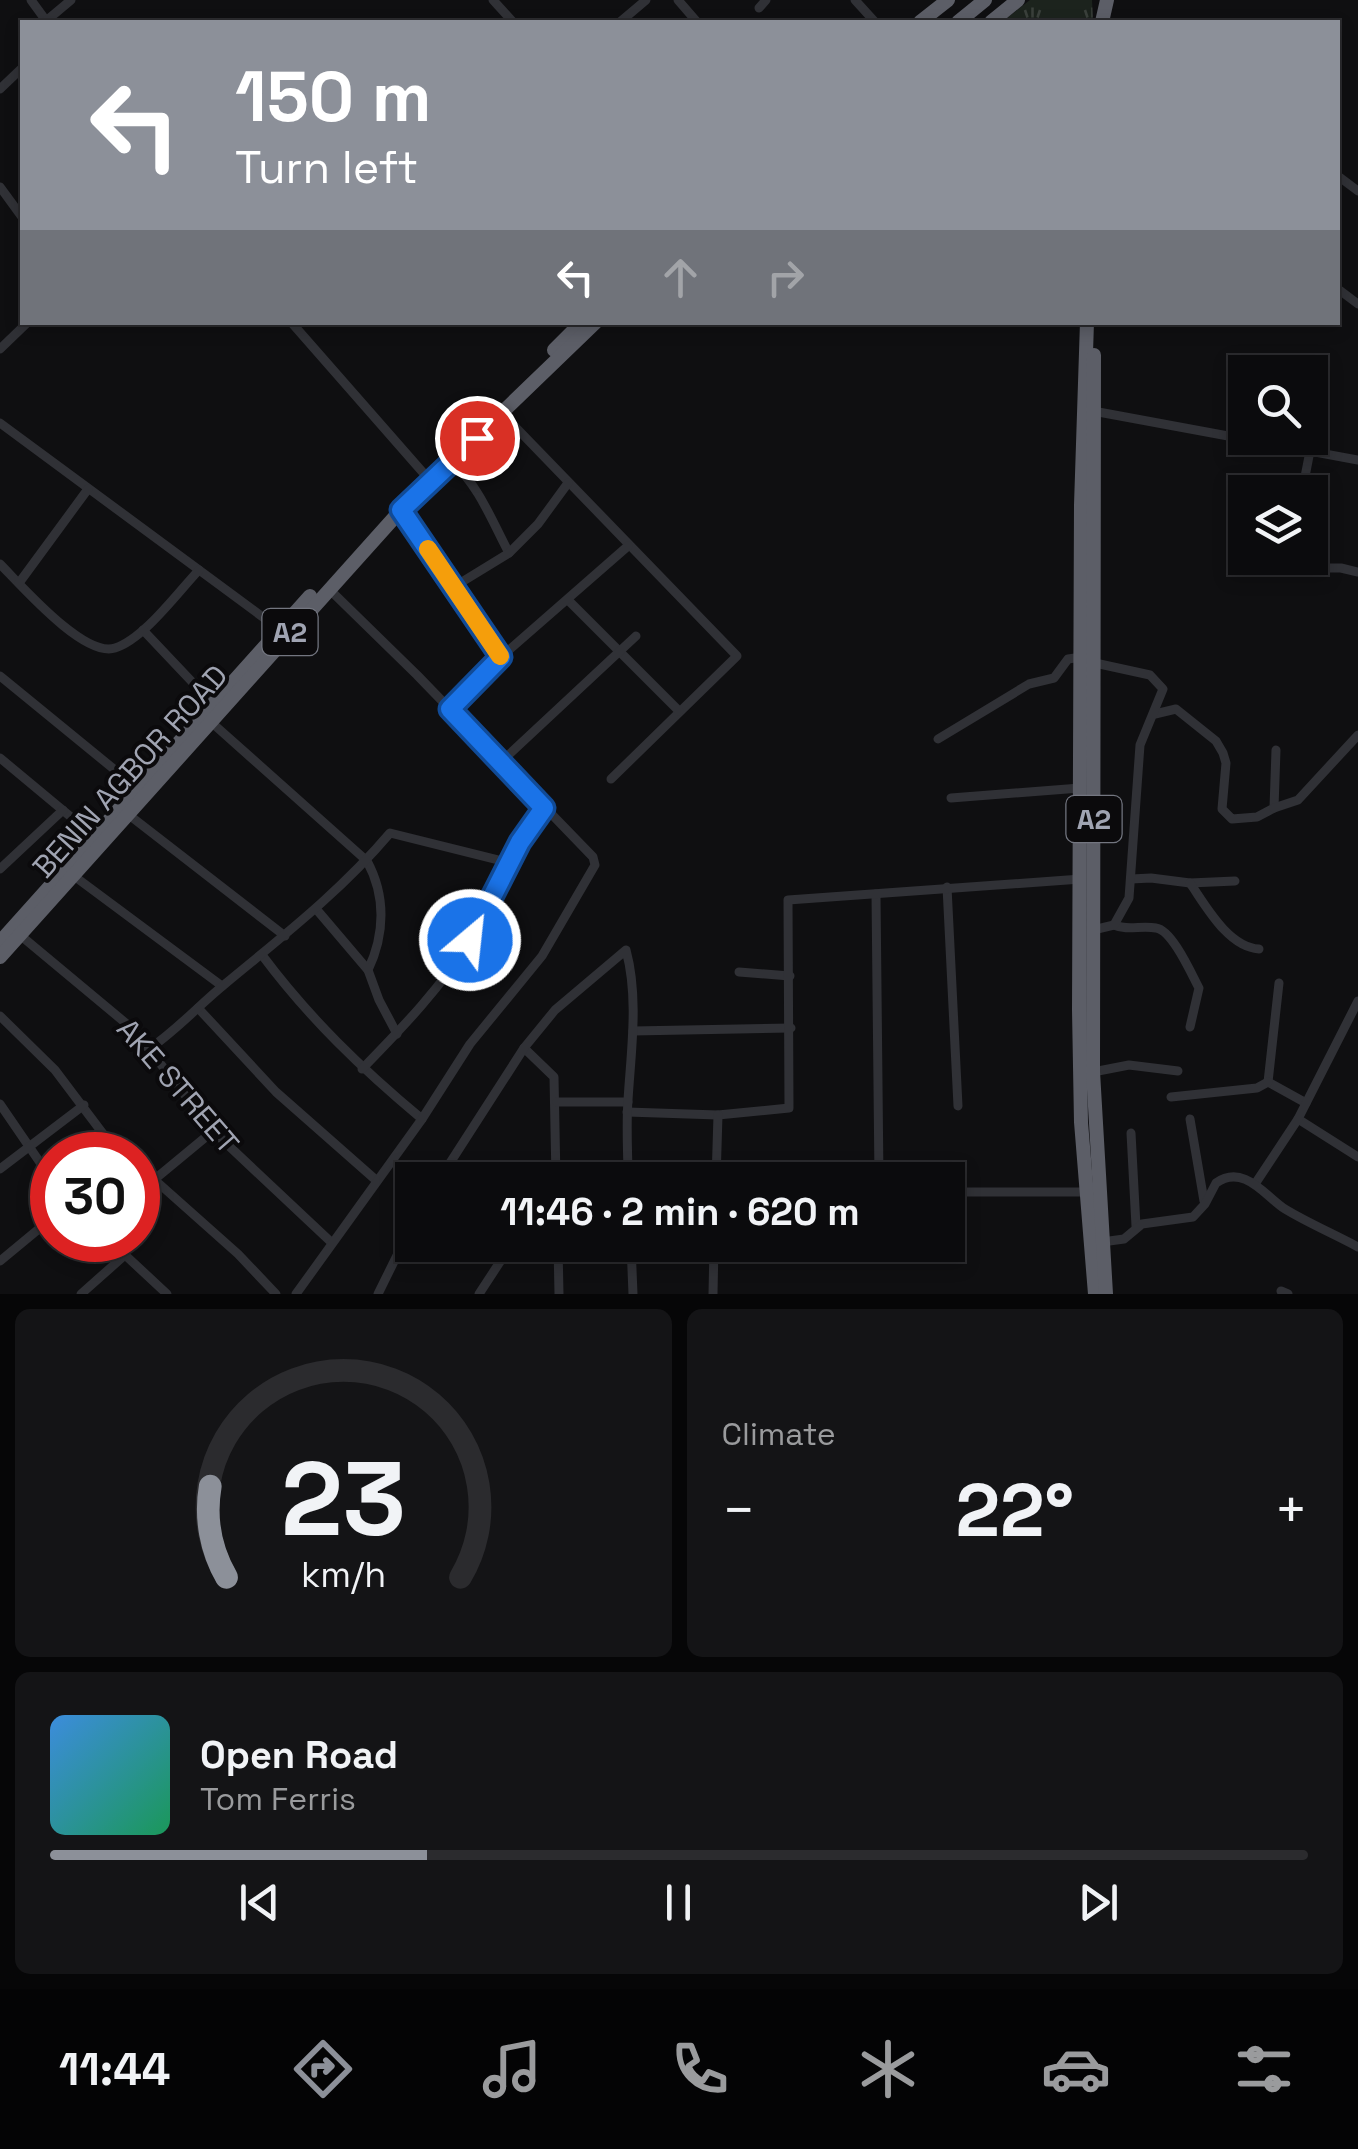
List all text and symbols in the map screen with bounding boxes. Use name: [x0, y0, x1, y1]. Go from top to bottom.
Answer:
text: 150 m: [235, 52, 432, 141]
icon: left: [70, 60, 200, 190]
text: Turn left: [235, 139, 418, 196]
icon: left: [548, 250, 603, 305]
icon: ahead: [653, 250, 708, 305]
icon: right: [758, 250, 813, 305]
map controls: [1228, 355, 1328, 575]
button: search: [1228, 355, 1328, 455]
pin: [435, 396, 520, 481]
icon: arrive: [450, 411, 505, 466]
button: layers: [1228, 475, 1328, 575]
road number: A2: [262, 609, 318, 655]
street label: BENIN AGBOR ROAD: [24, 656, 236, 886]
road number: A2: [1066, 796, 1122, 842]
position arrow: [418, 888, 522, 992]
street label: AKE STREET: [108, 1010, 248, 1162]
speed limit sign: 30: [30, 1132, 160, 1262]
text: 11:46 · 2 min · 620 m: [500, 1188, 860, 1236]
text: Climate: [722, 1414, 836, 1454]
text: 23: [281, 1433, 406, 1565]
text: 22°: [955, 1462, 1074, 1558]
text: −: [722, 1475, 756, 1545]
text: +: [1274, 1475, 1308, 1545]
text: km/h: [301, 1552, 386, 1597]
text: Open Road: [200, 1731, 398, 1779]
text: Tom Ferris: [200, 1779, 356, 1819]
icon: previous: [232, 1875, 287, 1930]
icon: pause: [651, 1875, 706, 1930]
icon: next: [1071, 1875, 1126, 1930]
icon: directions: [288, 2034, 358, 2104]
icon: music: [477, 2034, 547, 2104]
icon: phone: [665, 2034, 735, 2104]
icon: climate: [853, 2034, 923, 2104]
icon: car: [1041, 2034, 1111, 2104]
icon: filters: [1229, 2034, 1299, 2104]
text: 11:44: [59, 2041, 170, 2098]

